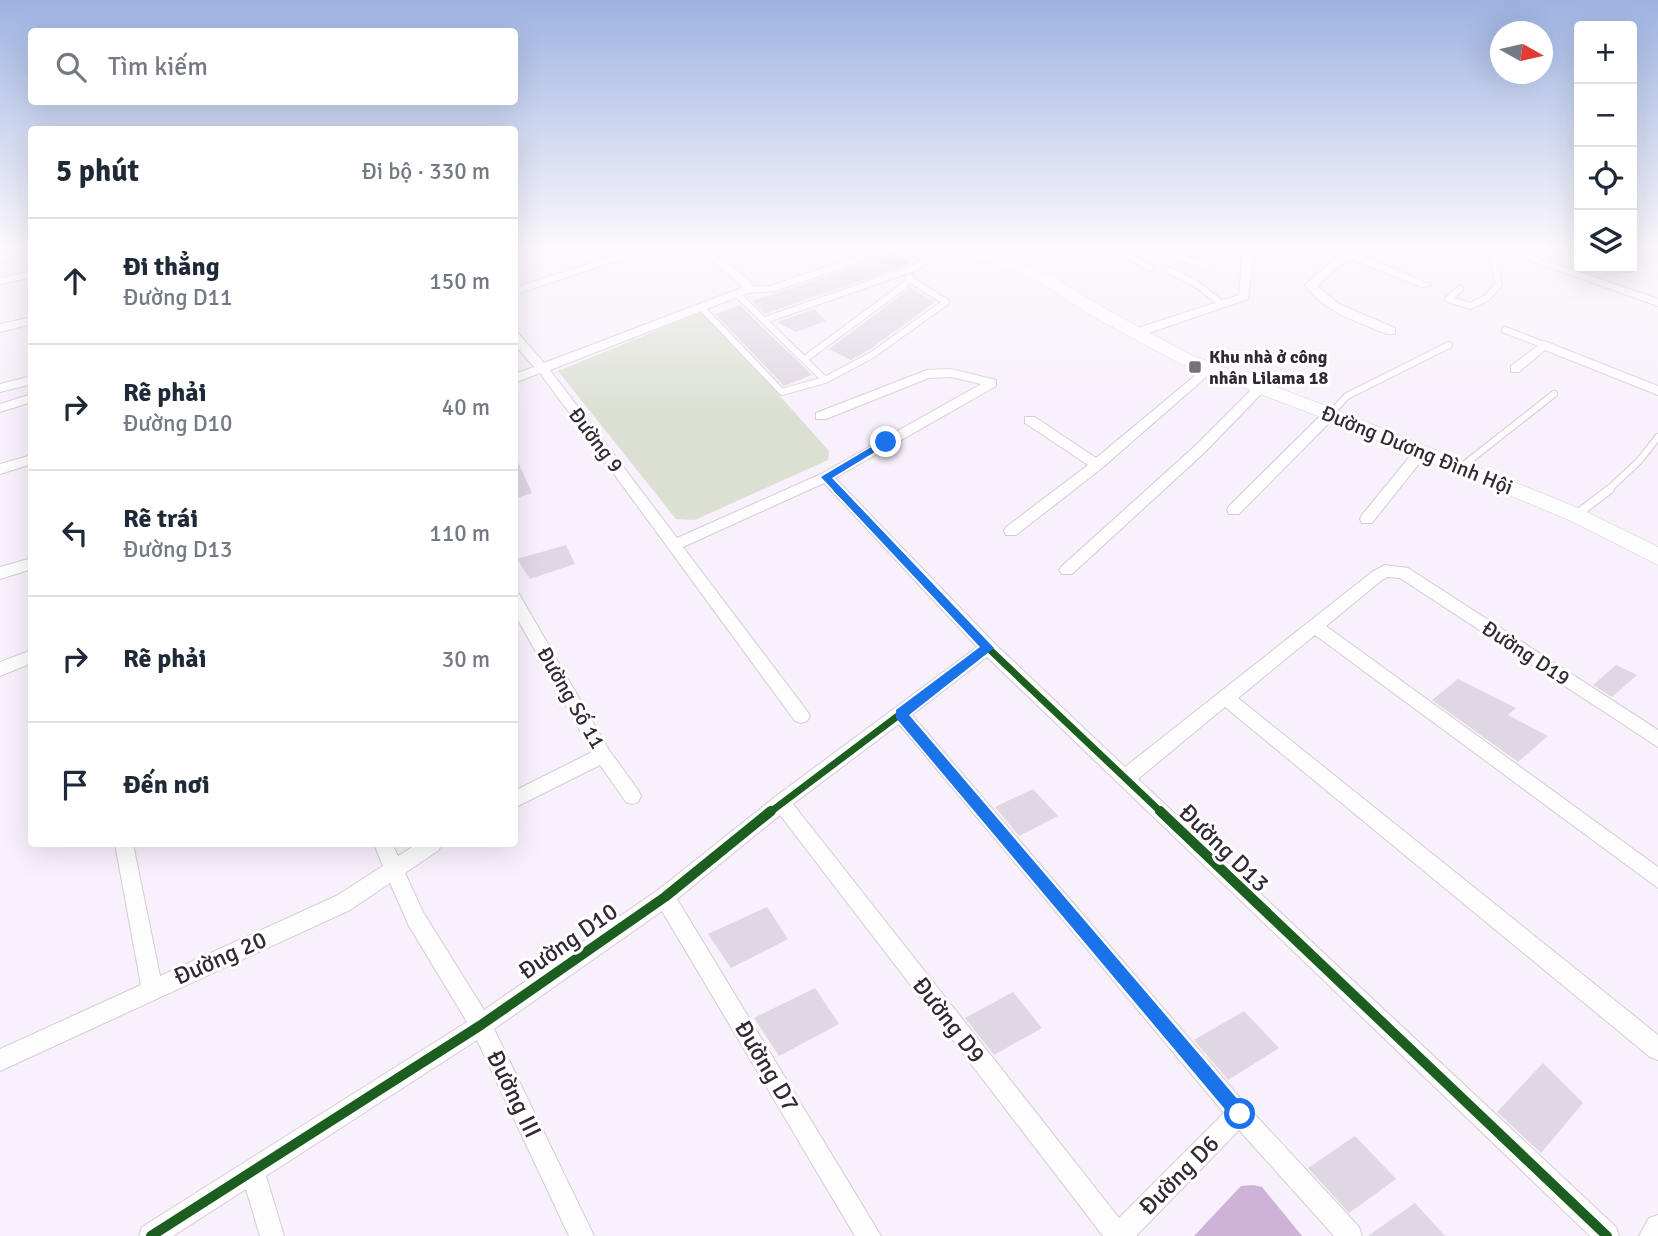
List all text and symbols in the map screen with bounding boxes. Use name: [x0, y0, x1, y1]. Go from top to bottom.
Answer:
north arrow: [1490, 21, 1553, 84]
map controls: [1574, 21, 1637, 273]
button: +: [1574, 21, 1637, 84]
search box: [28, 28, 518, 105]
icon: search: [52, 48, 90, 86]
text: Tìm kiếm: [108, 51, 208, 83]
button: −: [1574, 84, 1637, 147]
button: locate: [1574, 147, 1637, 210]
text: 5 phút: [56, 153, 139, 190]
text: Đi bộ · 330 m: [362, 157, 490, 186]
button: layers: [1574, 210, 1637, 273]
text: Đi thẳng: [123, 251, 220, 283]
icon: ahead: [56, 262, 94, 300]
text: 150 m: [429, 267, 490, 296]
text: Đường D11: [123, 283, 232, 312]
place label: Khu nhà ở công nhân Lilama 18: [1209, 346, 1329, 389]
marker: Khu nhà ở công nhân Lilama 18: [1187, 359, 1203, 375]
text: Rẽ phải: [123, 377, 207, 409]
icon: right: [56, 388, 94, 426]
text: 40 m: [442, 393, 490, 422]
street label: Đường Dương Đình Hội: [1317, 400, 1517, 500]
street label: Đường 9: [563, 402, 629, 478]
text: Đường D10: [123, 409, 232, 438]
route end: [870, 426, 901, 457]
text: Rẽ trái: [123, 503, 198, 535]
icon: left: [56, 514, 94, 552]
text: 110 m: [429, 519, 490, 548]
text: Đường D13: [123, 535, 232, 564]
street label: Đường D19: [1477, 615, 1575, 691]
icon: right: [56, 640, 94, 678]
street label: Đường Số 11: [531, 642, 611, 754]
text: Rẽ phải: [123, 643, 207, 675]
text: 30 m: [442, 645, 490, 674]
icon: arrive: [56, 766, 94, 804]
text: Đến nơi: [123, 769, 210, 801]
street label: Đường D13: [1173, 798, 1275, 898]
street label: Đường D10: [513, 896, 623, 986]
street label: Đường 20: [169, 924, 271, 992]
street label: Đường D9: [906, 971, 992, 1069]
street label: Đường D7: [728, 1015, 806, 1117]
street label: Đường III: [480, 1045, 548, 1143]
route start: [1224, 1098, 1255, 1129]
street label: Đường D6: [1133, 1129, 1225, 1221]

